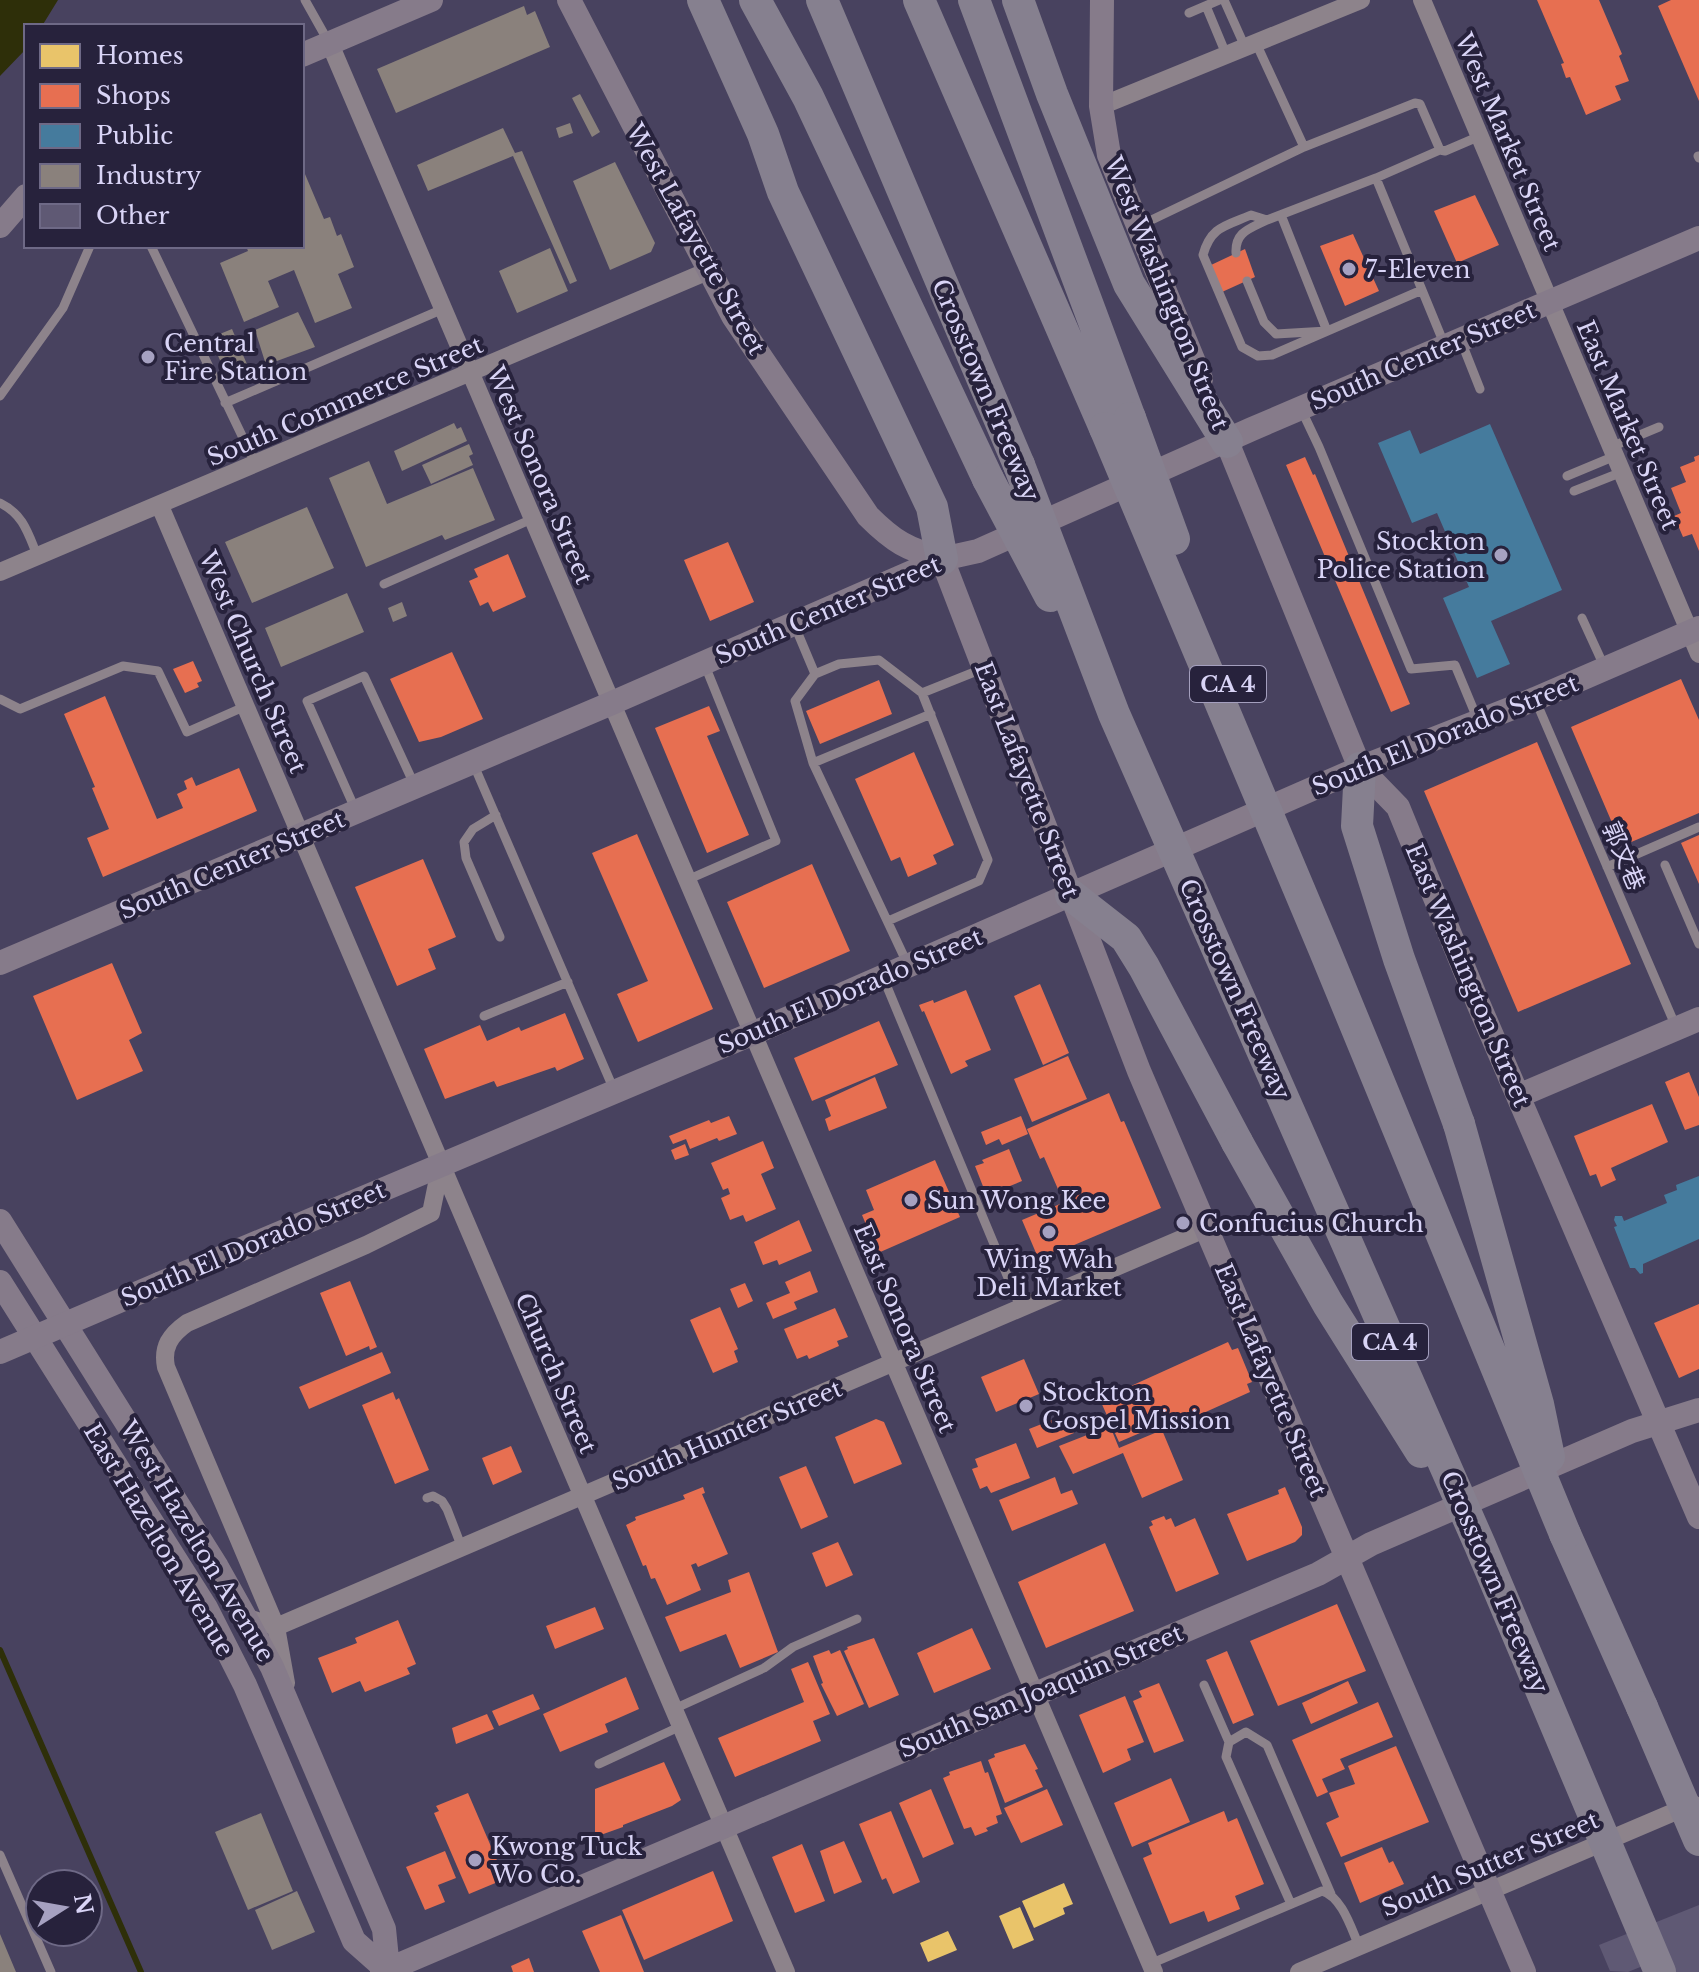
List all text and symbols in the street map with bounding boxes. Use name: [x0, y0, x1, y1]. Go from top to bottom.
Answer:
legend: [24, 24, 304, 248]
street label: West Market Street: [1449, 28, 1567, 255]
text: Homes: [96, 41, 184, 70]
text: Shops: [96, 81, 171, 110]
street label: West Lafayette Street: [620, 117, 772, 360]
text: Public: [96, 121, 173, 150]
street label: West Washington Street: [1098, 151, 1235, 434]
text: Industry: [96, 161, 202, 190]
text: Other: [96, 201, 170, 230]
place label: 7-Eleven: [1365, 255, 1471, 284]
marker: 7-Eleven: [1340, 260, 1358, 278]
street label: Crosstown Freeway: [926, 274, 1046, 506]
street label: South Center Street: [1306, 295, 1540, 417]
street label: East Market Street: [1571, 316, 1685, 534]
place label: Central Fire Station: [164, 329, 307, 386]
street label: South Commerce Street: [203, 330, 487, 472]
marker: Central Fire Station: [139, 348, 157, 366]
street label: West Sonora Street: [481, 361, 599, 588]
place label: Stockton Police Station: [1317, 527, 1485, 584]
street label: West Church Street: [193, 546, 313, 777]
marker: Stockton Police Station: [1492, 546, 1510, 564]
street label: South Center Street: [711, 549, 945, 671]
street label: East Lafayette Street: [969, 658, 1085, 902]
road number: CA 4: [1190, 666, 1266, 702]
street label: South El Dorado Street: [1308, 668, 1582, 802]
street label: South Center Street: [115, 804, 349, 926]
street label: 郭文巷: [1597, 817, 1651, 895]
street label: East Washington Street: [1399, 839, 1537, 1111]
street label: Crosstown Freeway: [1173, 874, 1297, 1105]
street label: South El Dorado Street: [713, 922, 987, 1060]
street label: South El Dorado Street: [116, 1175, 390, 1313]
place label: Sun Wong Kee: [927, 1186, 1106, 1215]
marker: Sun Wong Kee: [902, 1191, 920, 1209]
place label: Confucius Church: [1199, 1209, 1424, 1238]
marker: Confucius Church: [1174, 1214, 1192, 1232]
street label: East Sonora Street: [848, 1219, 962, 1437]
marker: Wing Wah Deli Market: [1040, 1223, 1058, 1241]
place label: Wing Wah Deli Market: [976, 1245, 1122, 1302]
street label: East Lafayette Street: [1209, 1259, 1333, 1501]
street label: Church Street: [509, 1288, 603, 1458]
road number: CA 4: [1352, 1324, 1428, 1360]
street label: South Hunter Street: [608, 1373, 846, 1497]
place label: Stockton Gospel Mission: [1042, 1378, 1231, 1435]
marker: Stockton Gospel Mission: [1017, 1397, 1035, 1415]
street label: West Hazelton Avenue: [113, 1414, 281, 1667]
street label: East Hazelton Avenue: [78, 1418, 240, 1662]
street label: Crosstown Freeway: [1435, 1466, 1555, 1698]
street label: South San Joaquin Street: [895, 1618, 1187, 1764]
street label: South Sutter Street: [1377, 1805, 1603, 1923]
place label: Kwong Tuck Wo Co.: [490, 1832, 643, 1889]
marker: Kwong Tuck Wo Co.: [466, 1851, 484, 1869]
north arrow: [24, 1868, 104, 1948]
text: N: [68, 1892, 98, 1917]

